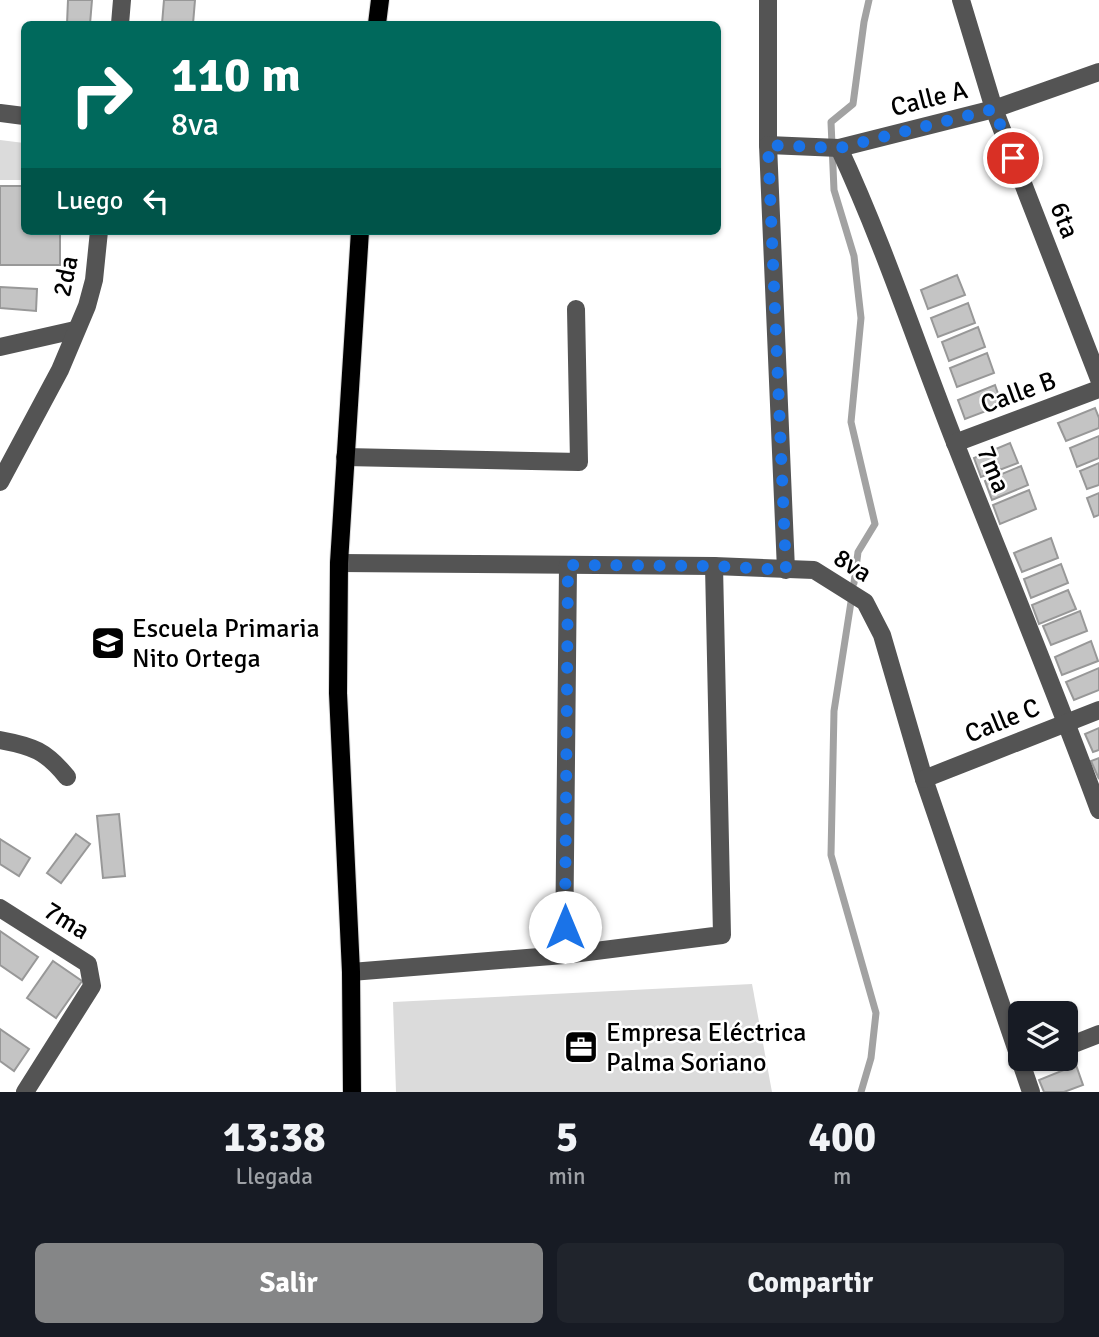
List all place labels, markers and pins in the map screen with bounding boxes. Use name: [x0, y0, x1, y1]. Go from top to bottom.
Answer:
pin: [983, 128, 1043, 188]
place label: Escuela Primaria Nito Ortega: [132, 613, 320, 675]
school or university icon: Escuela Primaria Nito Ortega: [89, 624, 127, 662]
place label: Empresa Eléctrica Palma Soriano: [606, 1017, 807, 1079]
office icon: Empresa Eléctrica Palma Soriano: [562, 1028, 600, 1066]

